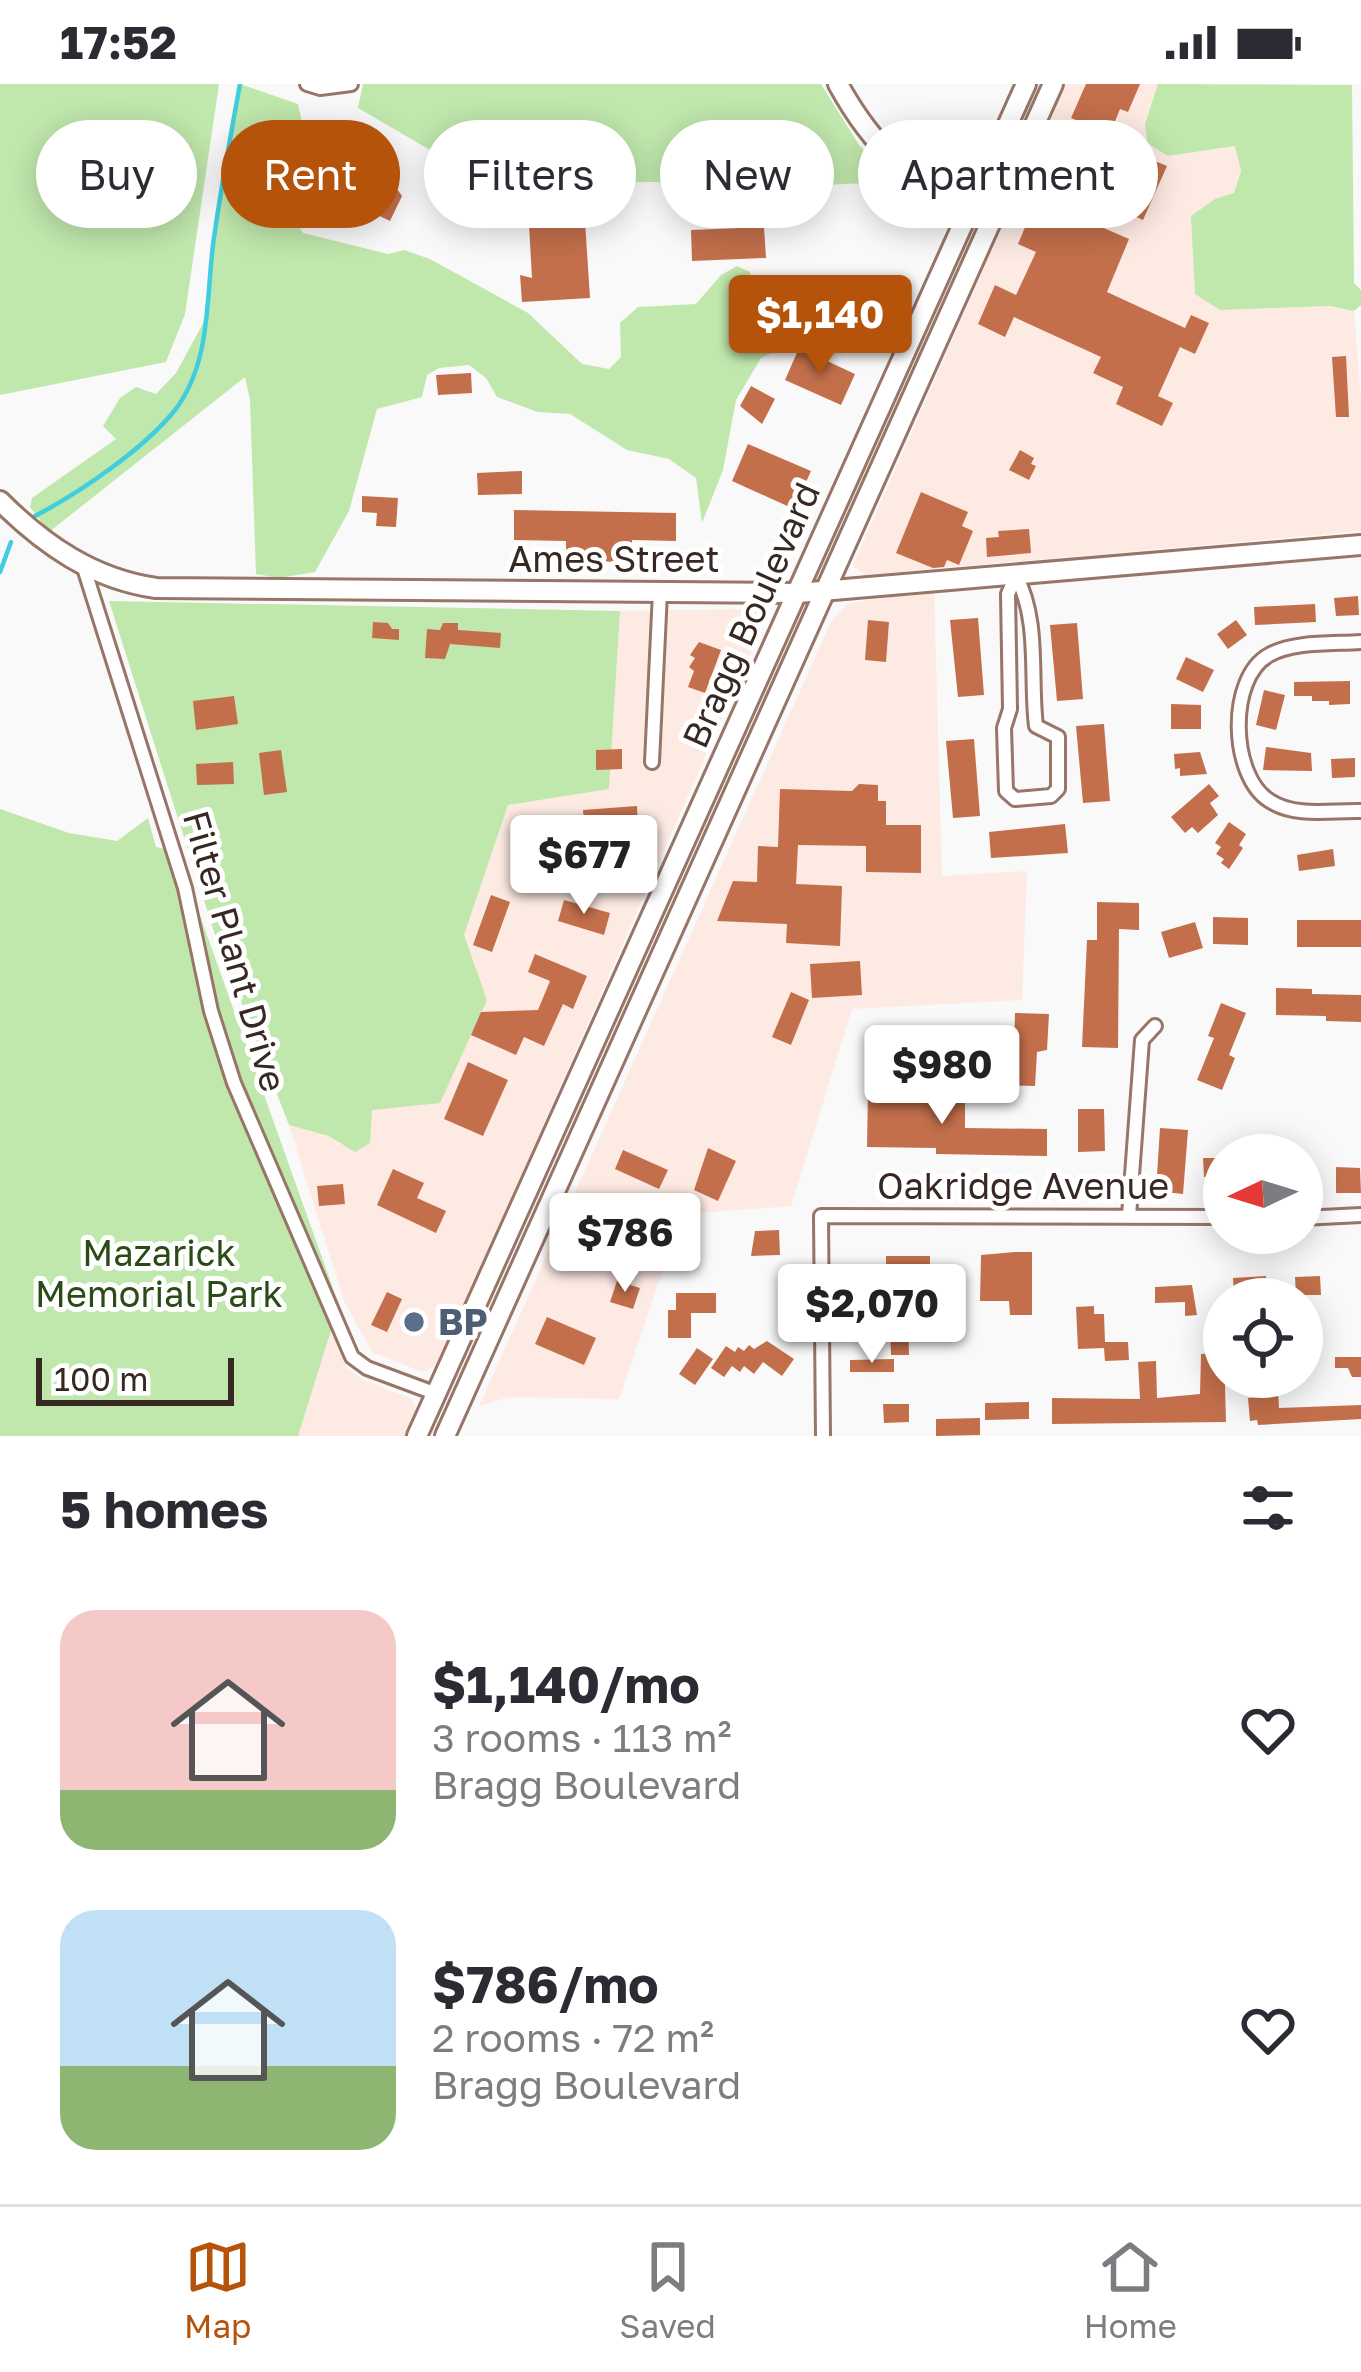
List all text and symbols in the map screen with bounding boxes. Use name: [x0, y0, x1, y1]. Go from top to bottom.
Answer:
text: 17:52: [60, 15, 177, 69]
chip: Buy: [36, 120, 197, 228]
chip: Rent: [221, 120, 400, 228]
chip: Filters: [424, 120, 636, 228]
chip: New: [660, 120, 834, 228]
chip: Apartment: [858, 120, 1158, 228]
pin: $1,140: [722, 275, 918, 377]
text: $1,140: [756, 290, 884, 337]
street label: Bragg Boulevard: [673, 476, 828, 754]
street label: Ames Street: [508, 537, 720, 580]
street label: Filter Plant Drive: [175, 806, 296, 1096]
pin: $677: [513, 815, 655, 917]
text: $677: [537, 830, 631, 877]
pin: $980: [871, 1025, 1013, 1127]
text: $980: [891, 1040, 993, 1087]
north arrow: [1203, 1134, 1323, 1254]
map controls: [1203, 1134, 1323, 1398]
street label: Oakridge Avenue: [877, 1164, 1169, 1207]
pin: $786: [554, 1193, 696, 1295]
text: $786: [576, 1208, 674, 1255]
park label: Mazarick Memorial Park: [35, 1231, 283, 1315]
pin: $2,070: [774, 1264, 970, 1366]
button: locate: [1203, 1278, 1323, 1398]
text: $2,070: [805, 1279, 939, 1326]
place label: BP: [438, 1300, 488, 1343]
marker: BP: [401, 1309, 427, 1335]
scale bar: [36, 1352, 234, 1405]
text: 100 m: [54, 1359, 148, 1398]
icon: filters: [1235, 1475, 1301, 1541]
text: 5 homes: [60, 1478, 269, 1539]
text: $1,140/mo: [432, 1653, 700, 1714]
icon: home: [156, 1658, 300, 1802]
icon: heart: [1235, 1697, 1301, 1763]
text: 3 rooms · 113 m²: [432, 1714, 732, 1761]
text: Bragg Boulevard: [432, 1761, 741, 1808]
text: $786/mo: [432, 1953, 659, 2014]
icon: home: [156, 1958, 300, 2102]
icon: heart: [1235, 1997, 1301, 2063]
text: 2 rooms · 72 m²: [432, 2014, 714, 2061]
text: Bragg Boulevard: [432, 2061, 741, 2108]
tab: Map: [184, 2234, 251, 2345]
tab: Saved: [619, 2234, 716, 2345]
tab: Home: [1084, 2234, 1177, 2345]

